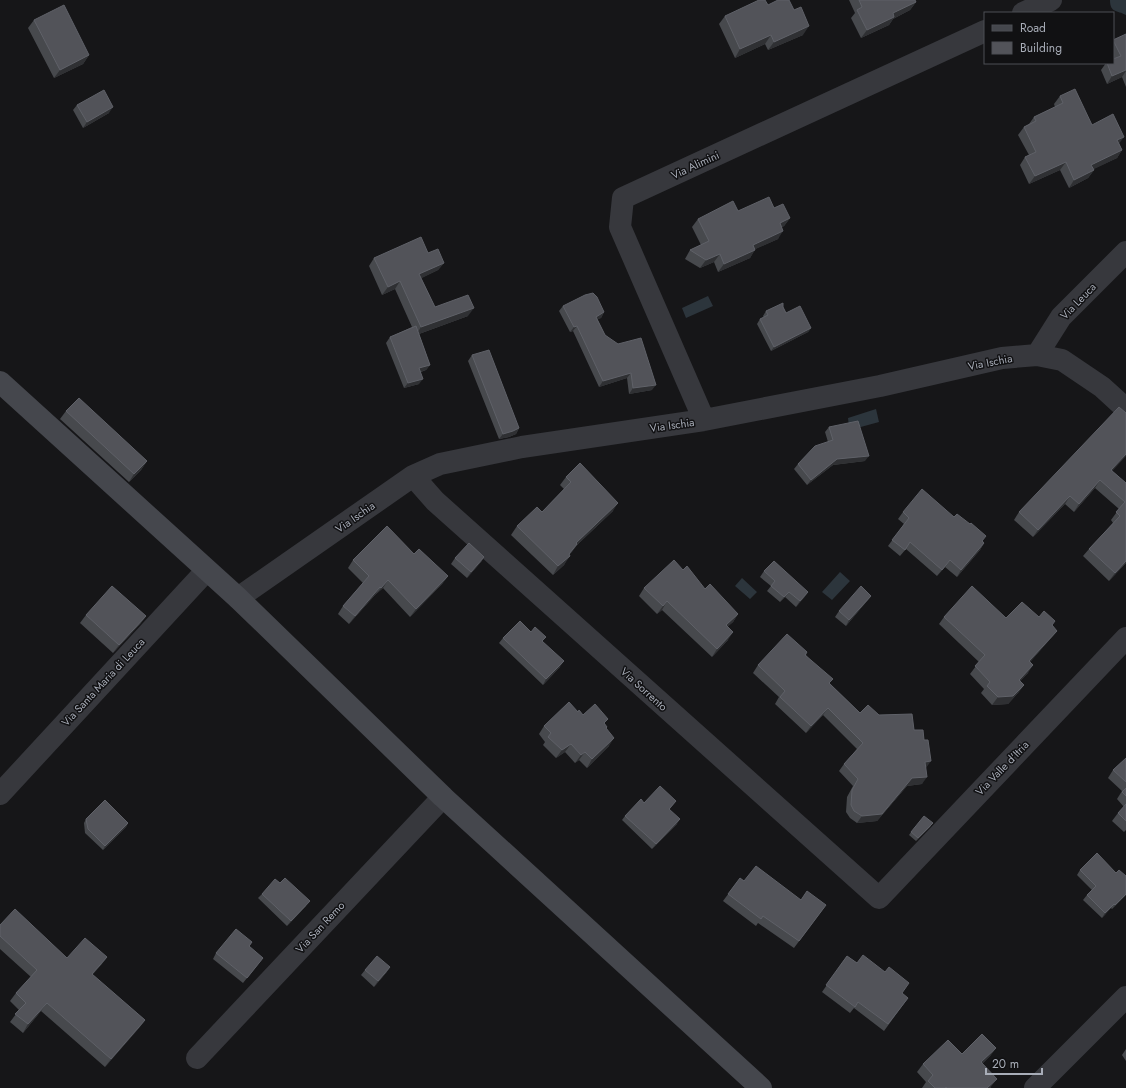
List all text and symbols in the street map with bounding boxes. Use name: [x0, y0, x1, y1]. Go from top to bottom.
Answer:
legend: [984, 12, 1114, 64]
text: Road: [1020, 19, 1046, 37]
text: Building: [1020, 39, 1062, 57]
street label: Via Alimini: [668, 147, 722, 183]
street label: Via Leuca: [1056, 279, 1100, 323]
street label: Via Ischia: [966, 350, 1014, 374]
street label: Via Ischia: [649, 414, 695, 436]
street label: Via Ischia: [332, 498, 378, 536]
street label: Via Santa Maria di Leuca: [58, 634, 148, 730]
street label: Via Sorrento: [617, 664, 671, 714]
street label: Via Valle d'Itria: [972, 737, 1032, 799]
street label: Via San Remo: [292, 898, 348, 956]
scale bar: [986, 1050, 1042, 1076]
text: 20 m: [992, 1055, 1019, 1073]

